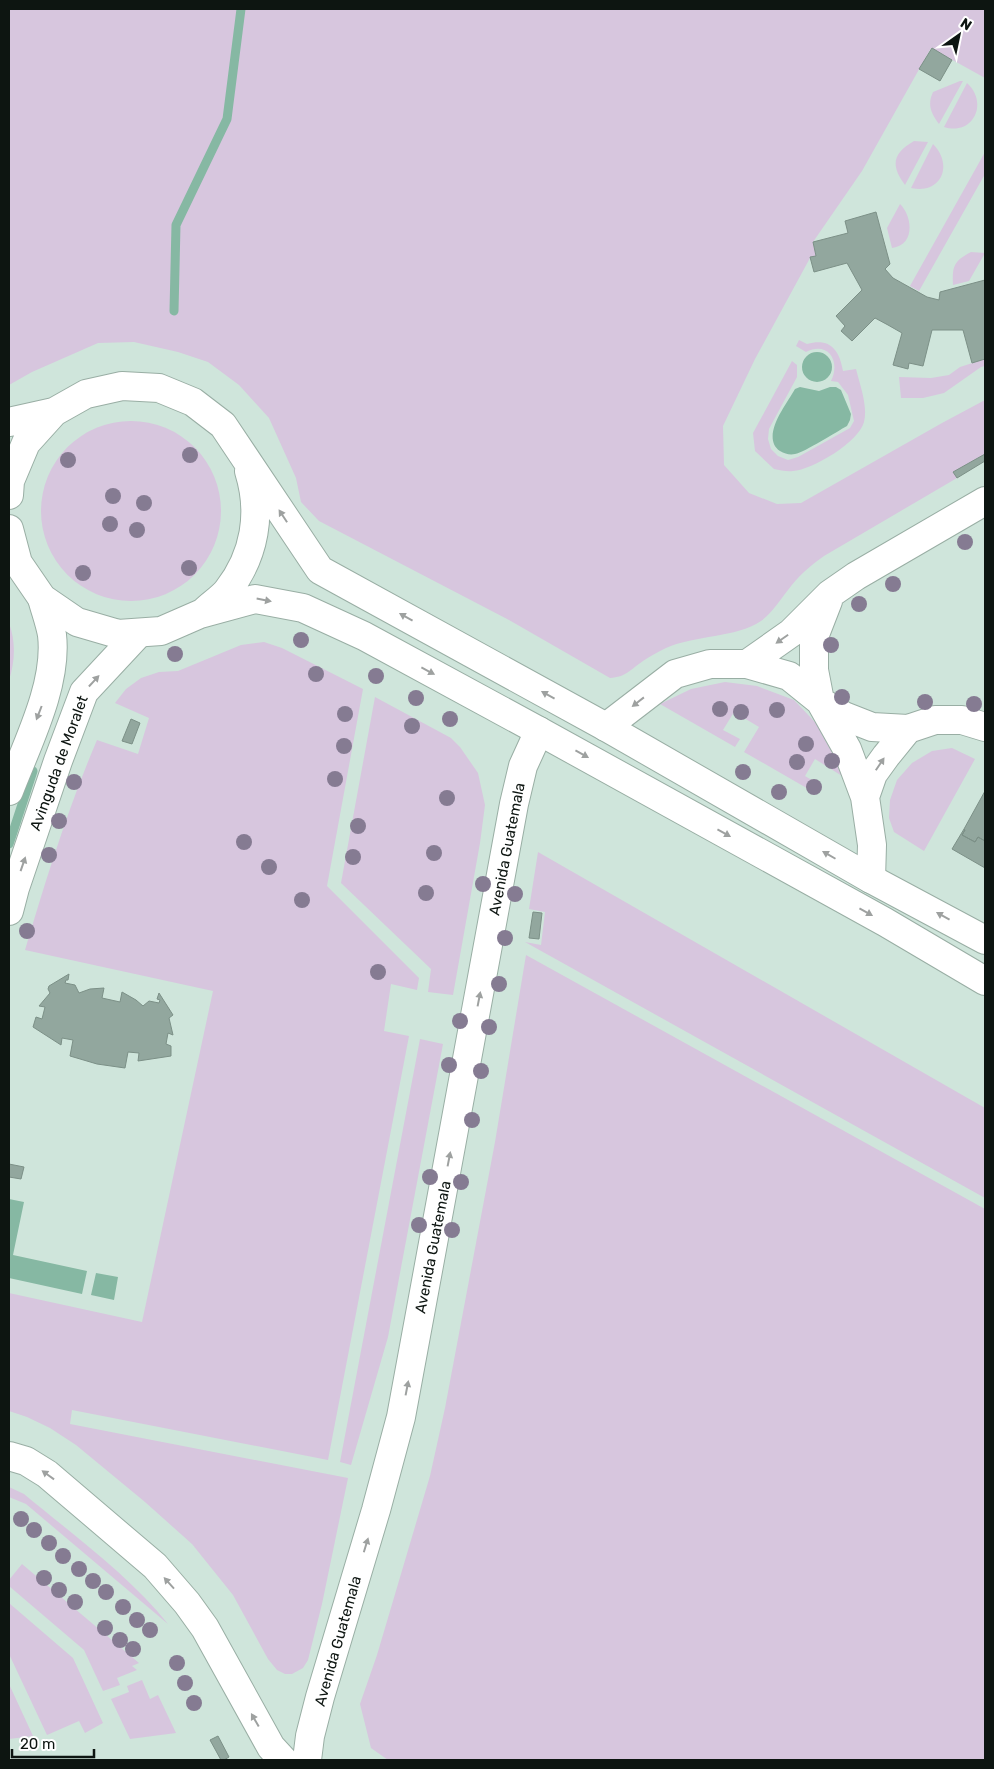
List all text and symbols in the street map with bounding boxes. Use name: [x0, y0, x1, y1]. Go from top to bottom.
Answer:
north arrow: [934, 10, 984, 60]
text: N: [957, 15, 975, 34]
one-way arrow: [278, 510, 288, 523]
one-way arrow: [257, 597, 273, 605]
one-way arrow: [399, 612, 412, 621]
one-way arrow: [775, 634, 789, 644]
one-way arrow: [421, 667, 436, 675]
one-way arrow: [88, 675, 100, 687]
one-way arrow: [541, 691, 554, 700]
street label: Avinguda de Moralet: [26, 693, 92, 833]
one-way arrow: [632, 697, 645, 708]
one-way arrow: [35, 706, 42, 721]
one-way arrow: [575, 750, 589, 758]
one-way arrow: [875, 758, 885, 771]
street label: Avenida Guatemala: [485, 781, 529, 917]
one-way arrow: [717, 829, 731, 837]
one-way arrow: [822, 850, 836, 859]
one-way arrow: [19, 856, 27, 871]
one-way arrow: [860, 907, 873, 916]
one-way arrow: [935, 912, 950, 920]
one-way arrow: [475, 991, 483, 1007]
one-way arrow: [445, 1151, 453, 1167]
street label: Avenida Guatemala: [411, 1179, 455, 1315]
one-way arrow: [403, 1379, 411, 1395]
one-way arrow: [42, 1470, 55, 1481]
one-way arrow: [362, 1537, 370, 1552]
street label: Avenida Guatemala: [311, 1574, 365, 1708]
one-way arrow: [164, 1577, 175, 1590]
one-way arrow: [251, 1714, 260, 1727]
scale bar: [12, 1726, 95, 1758]
text: 20 m: [20, 1735, 55, 1753]

